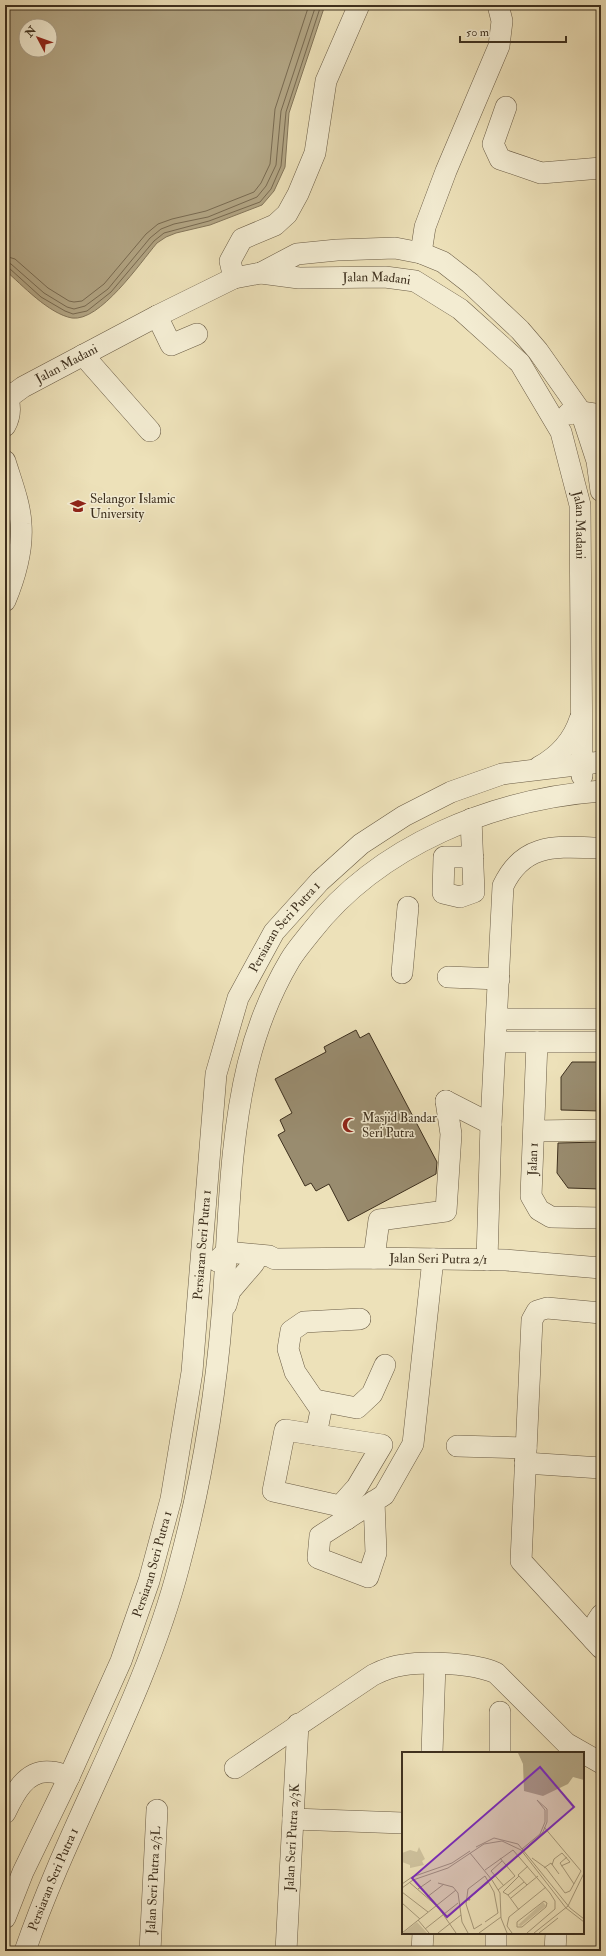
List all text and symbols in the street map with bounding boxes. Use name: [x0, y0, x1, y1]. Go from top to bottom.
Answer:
north arrow: [18, 18, 58, 58]
scale bar: [460, 18, 566, 44]
text: N: [22, 23, 40, 41]
text: 50 m: [466, 25, 490, 40]
street label: Jalan Madani: [341, 269, 412, 288]
street label: Jalan Madani: [32, 341, 101, 387]
street label: Jalan Madani: [568, 488, 588, 560]
place label: Selangor Islamic University: [90, 491, 175, 523]
school or university icon: Selangor Islamic University: [69, 497, 87, 515]
street label: Persiaran Seri Putra 1: [245, 878, 324, 975]
place label: Masjid Bandar Seri Putra: [362, 1110, 437, 1141]
mosque icon: Masjid Bandar Seri Putra: [341, 1116, 359, 1134]
street label: Jalan 1: [524, 1142, 542, 1177]
street label: Persiaran Seri Putra 1: [190, 1189, 215, 1301]
street label: Jalan Seri Putra 2/1: [388, 1250, 488, 1268]
street label: Persiaran Seri Putra 1: [129, 1509, 176, 1620]
inset map: [402, 1752, 584, 1934]
street label: Jalan Seri Putra 2/3K: [281, 1782, 303, 1892]
street label: Persiaran Seri Putra 1: [25, 1825, 82, 1933]
street label: Jalan Seri Putra 2/3L: [143, 1825, 164, 1935]

